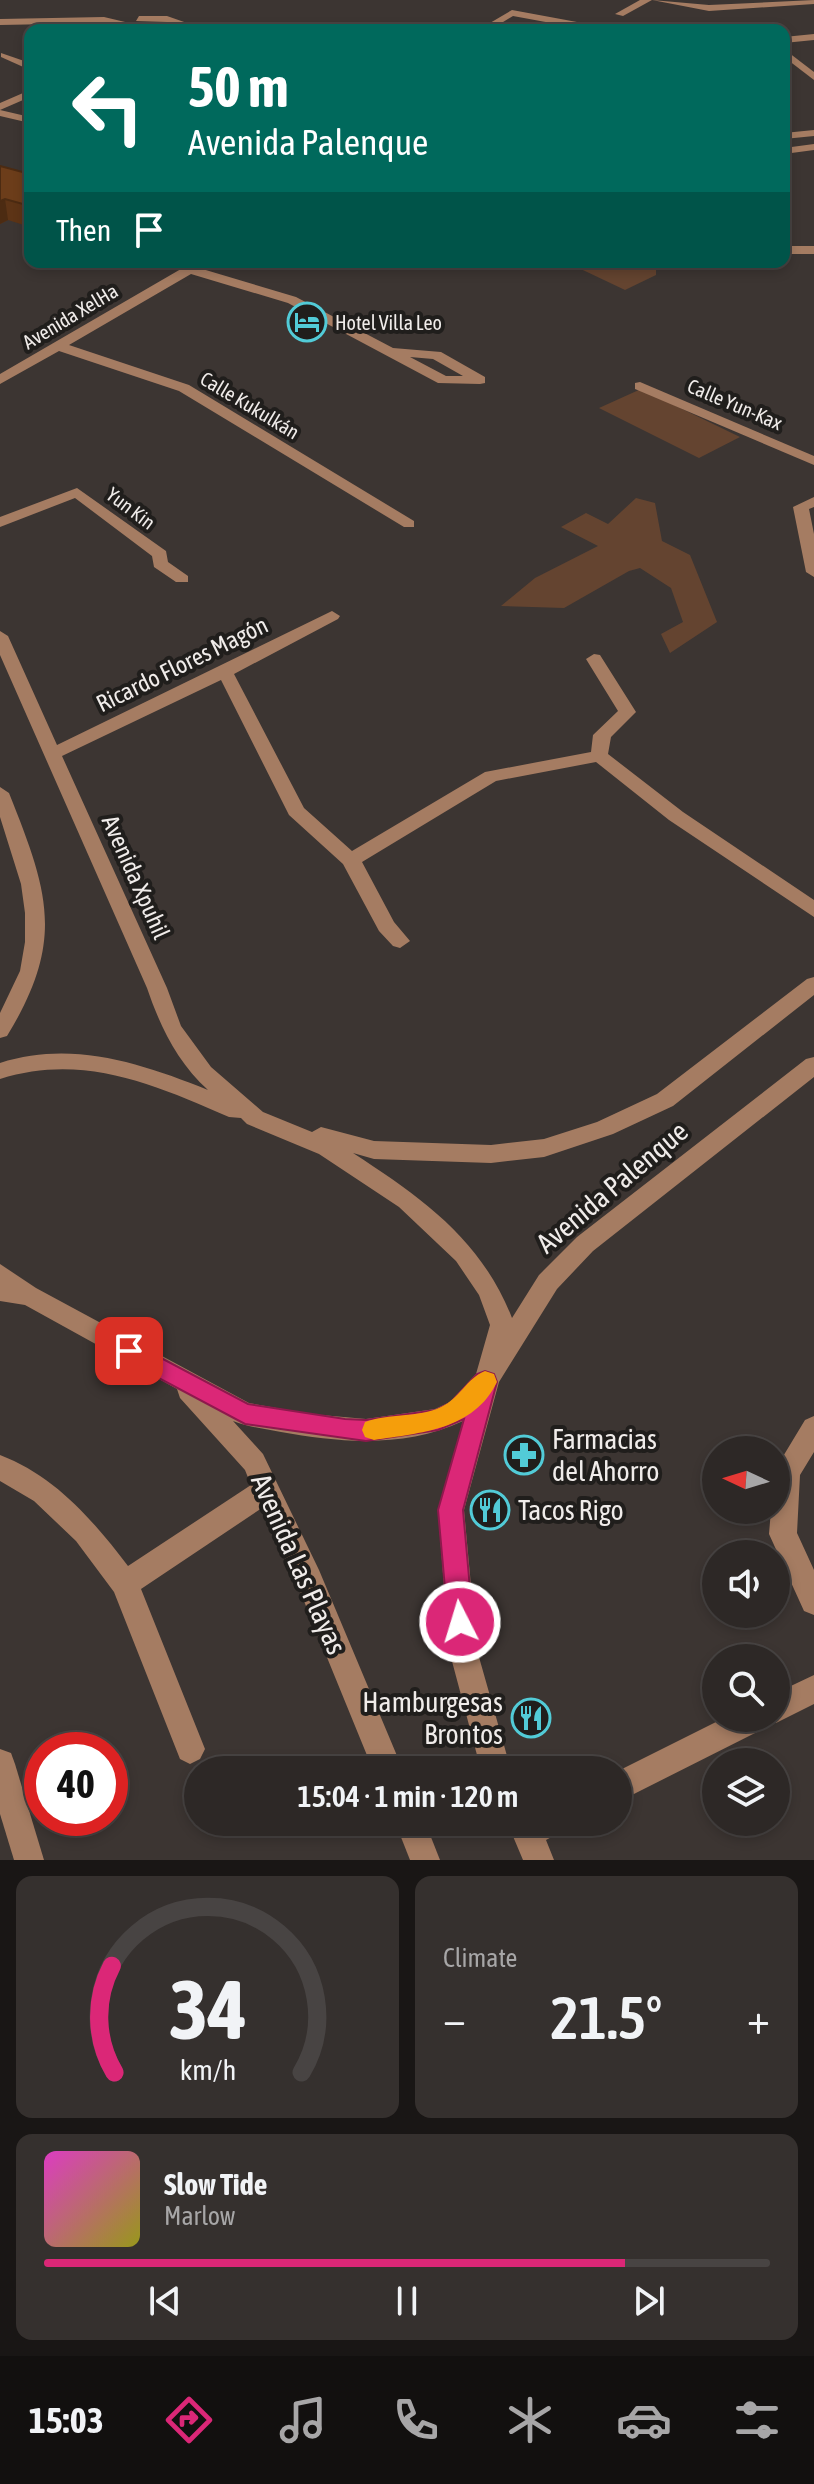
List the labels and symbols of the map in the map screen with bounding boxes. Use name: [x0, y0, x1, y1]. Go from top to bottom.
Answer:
street label: Avenida XelHa: [18, 279, 122, 353]
hotel icon: Hotel Villa Leo: [286, 301, 328, 343]
place label: Hotel Villa Leo: [335, 311, 442, 334]
street label: Calle Kukulkán: [196, 366, 304, 444]
street label: Calle Yun-Kax: [684, 374, 786, 434]
street label: Yun Kin: [102, 482, 160, 534]
street label: Ricardo Flores Magón: [92, 611, 272, 717]
street label: Avenida Xpuhil: [97, 811, 176, 944]
street label: Avenida Palenque: [530, 1115, 694, 1259]
pin: [95, 1317, 163, 1385]
place label: Farmacias del Ahorro: [552, 1423, 659, 1487]
pharmacy icon: Farmacias del Ahorro: [503, 1434, 545, 1476]
north arrow: [702, 1436, 790, 1524]
street label: Avenida Las Playas: [245, 1469, 353, 1659]
restaurant icon: Tacos Rigo: [469, 1489, 511, 1531]
place label: Tacos Rigo: [518, 1494, 624, 1526]
position arrow: [418, 1580, 502, 1664]
place label: Hamburgesas Brontos: [362, 1686, 503, 1750]
restaurant icon: Hamburgesas Brontos: [510, 1697, 552, 1739]
speed limit sign: 40: [24, 1732, 128, 1836]

